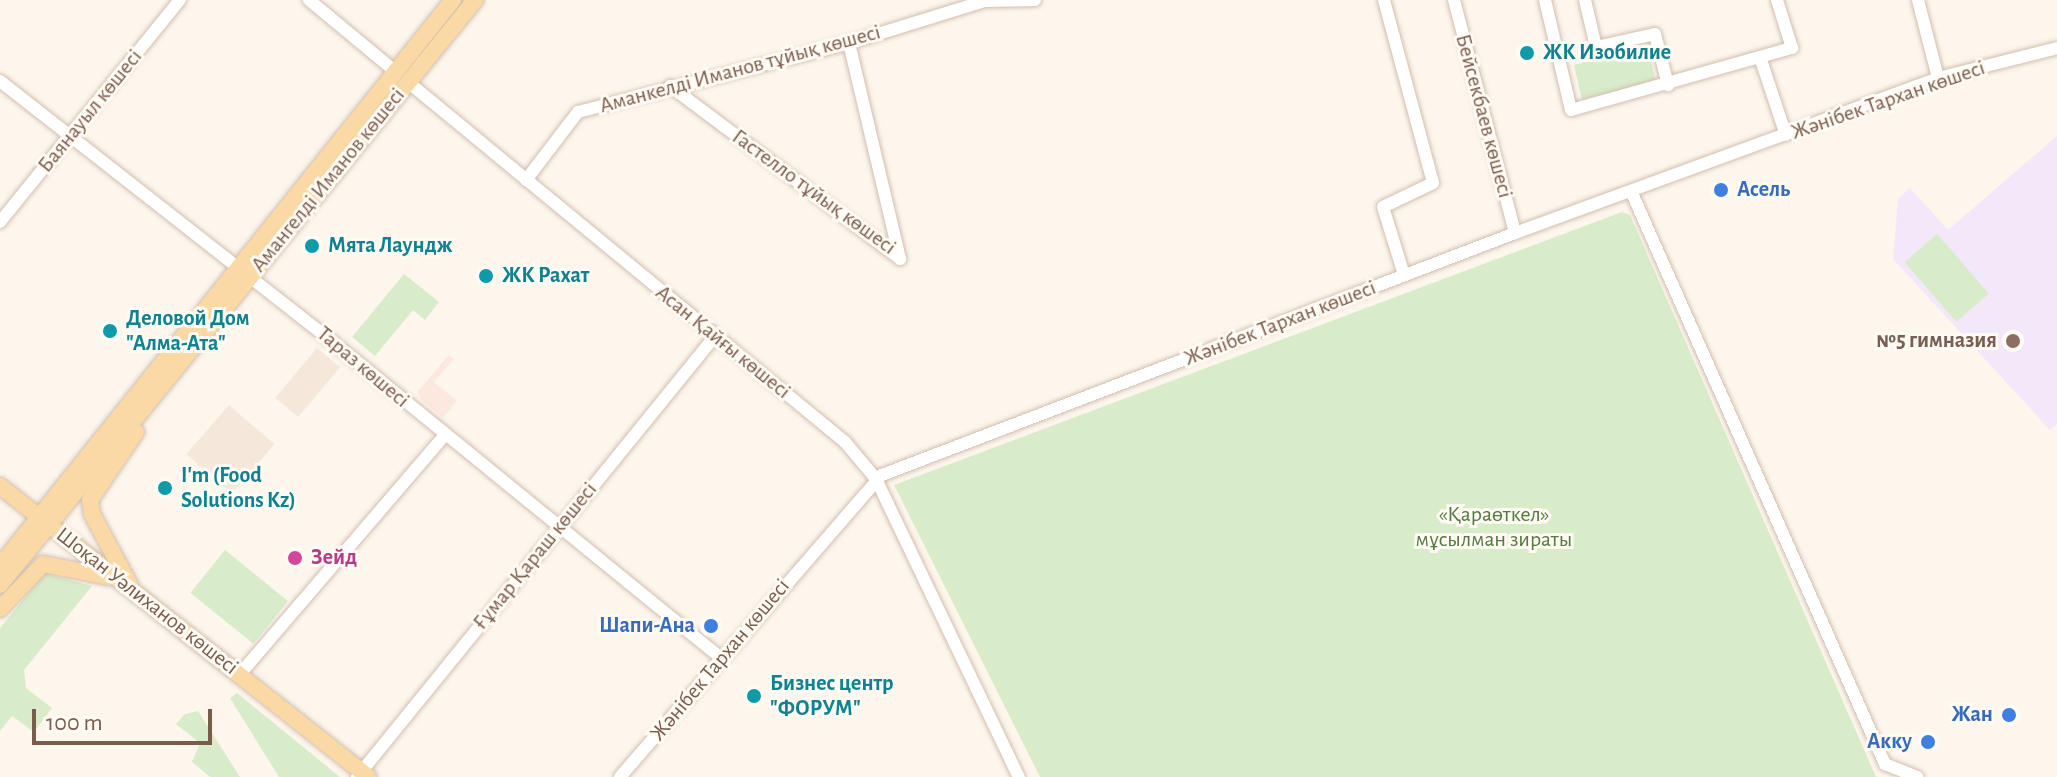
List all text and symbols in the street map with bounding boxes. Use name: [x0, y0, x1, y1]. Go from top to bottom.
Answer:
street label: Аманкелді Иманов тұйық көшесі: [597, 19, 883, 119]
street label: Бейсекбаев көшесі: [1449, 31, 1519, 201]
place label: ЖК Изобилие: [1543, 40, 1671, 66]
street label: Баянауыл көшесі: [32, 44, 148, 178]
marker: ЖК Изобилие: [1518, 44, 1536, 62]
street label: Жәнібек Тархан көшесі: [1788, 54, 1988, 146]
street label: Амангелді Иманов көшесі: [245, 82, 411, 278]
street label: Гастелло тұйық көшесі: [727, 124, 901, 260]
place label: Асель: [1737, 177, 1790, 203]
marker: Асель: [1712, 181, 1730, 199]
place label: Мята Лаундж: [328, 233, 452, 259]
marker: Мята Лаундж: [303, 237, 321, 255]
place label: ЖК Рахат: [502, 263, 589, 289]
marker: ЖК Рахат: [477, 267, 495, 285]
street label: Жәнібек Тархан көшесі: [1180, 274, 1380, 372]
street label: Асан Қайғы көшесі: [650, 279, 796, 405]
place label: Деловой Дом "Алма-Ата": [126, 305, 250, 356]
street label: Тараз көшесі: [311, 321, 415, 413]
marker: Деловой Дом "Алма-Ата": [101, 322, 119, 340]
place label: №5 гимназия: [1876, 328, 1997, 354]
marker: №5 гимназия: [2004, 332, 2022, 350]
place label: I'm (Food Solutions Kz): [181, 462, 296, 514]
street label: Ғұмар Қараш көшесі: [467, 477, 603, 635]
marker: I'm (Food Solutions Kz): [156, 479, 174, 497]
park label: «Қараөткел» мұсылман зираты: [1416, 501, 1572, 552]
street label: Шоқан Уәлиханов көшесі: [50, 522, 244, 680]
place label: Зейд: [311, 545, 357, 571]
marker: Зейд: [286, 549, 304, 567]
street label: Жәнібек Тархан көшесі: [645, 574, 795, 746]
place label: Шапи-Ана: [599, 613, 695, 639]
marker: Шапи-Ана: [702, 617, 720, 635]
place label: Бизнес центр "ФОРУМ": [770, 670, 894, 722]
marker: Бизнес центр "ФОРУМ": [745, 687, 763, 705]
scale bar: [36, 693, 216, 743]
place label: Жан: [1951, 702, 1993, 728]
marker: Жан: [2000, 706, 2018, 724]
text: 100 m: [46, 711, 103, 735]
place label: Акку: [1867, 729, 1912, 755]
marker: Акку: [1919, 733, 1937, 751]

